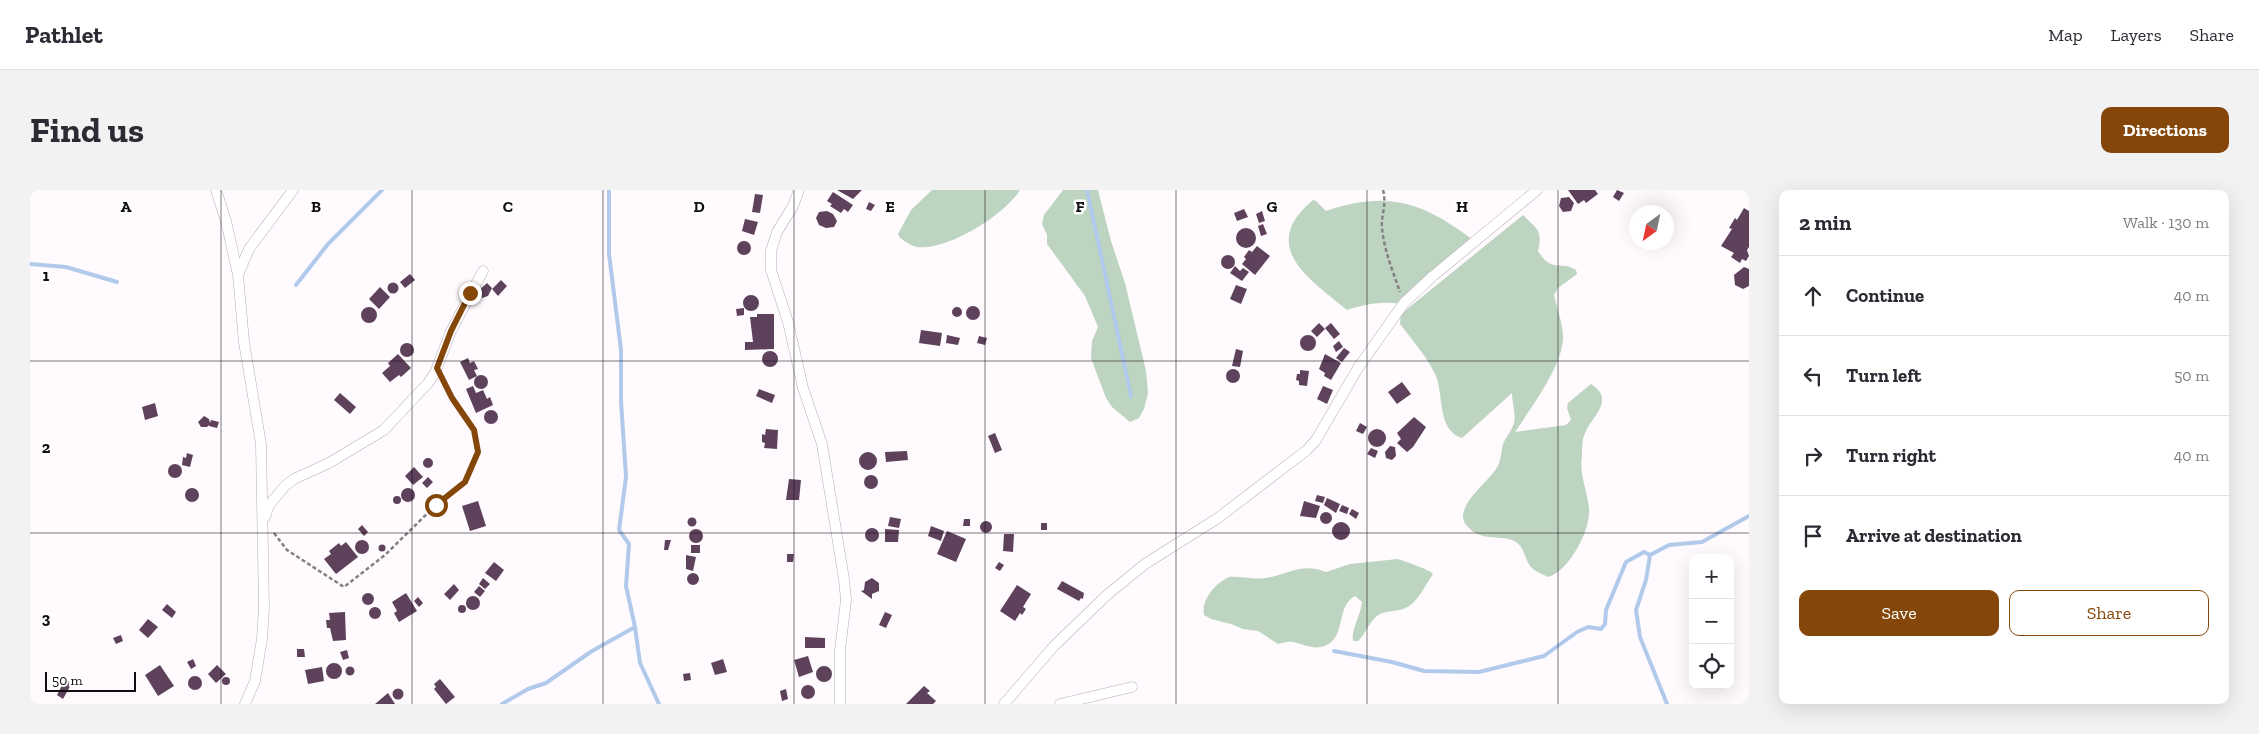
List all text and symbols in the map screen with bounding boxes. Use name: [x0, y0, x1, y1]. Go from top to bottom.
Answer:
text: Pathlet: [25, 20, 103, 49]
text: Map: [2048, 24, 2083, 46]
text: Layers: [2111, 24, 2162, 46]
text: Share: [2190, 24, 2234, 46]
button: Directions: [2101, 107, 2229, 153]
text: Find us: [30, 109, 144, 151]
text: A: [121, 197, 132, 216]
text: B: [311, 197, 321, 216]
text: C: [503, 197, 513, 216]
text: D: [693, 197, 705, 216]
text: E: [885, 197, 895, 216]
text: F: [1075, 197, 1085, 216]
text: G: [1267, 197, 1278, 216]
text: H: [1456, 197, 1468, 216]
north arrow: [1629, 205, 1674, 250]
text: 2 min: [1799, 210, 1851, 235]
text: Walk · 130 m: [2123, 213, 2209, 232]
text: 1: [43, 266, 50, 285]
route end: [459, 282, 482, 305]
icon: ahead: [1799, 282, 1827, 310]
text: Continue: [1846, 284, 1924, 307]
text: 40 m: [2174, 286, 2209, 305]
icon: left: [1799, 362, 1827, 390]
text: Turn left: [1846, 364, 1921, 387]
text: 50 m: [2174, 366, 2209, 385]
text: 2: [42, 438, 51, 457]
icon: right: [1799, 442, 1827, 470]
text: Turn right: [1846, 444, 1936, 467]
text: 40 m: [2174, 446, 2209, 465]
route start: [425, 494, 448, 517]
icon: arrive: [1799, 522, 1827, 550]
text: Arrive at destination: [1846, 524, 2022, 547]
map controls: [1689, 554, 1734, 689]
button: +: [1689, 554, 1734, 599]
button: Save: [1799, 590, 1999, 636]
button: Share: [2009, 590, 2209, 636]
button: −: [1689, 599, 1734, 644]
text: 3: [42, 609, 51, 628]
button: locate: [1689, 644, 1734, 689]
scale bar: [45, 669, 136, 692]
text: 50 m: [52, 672, 83, 689]

